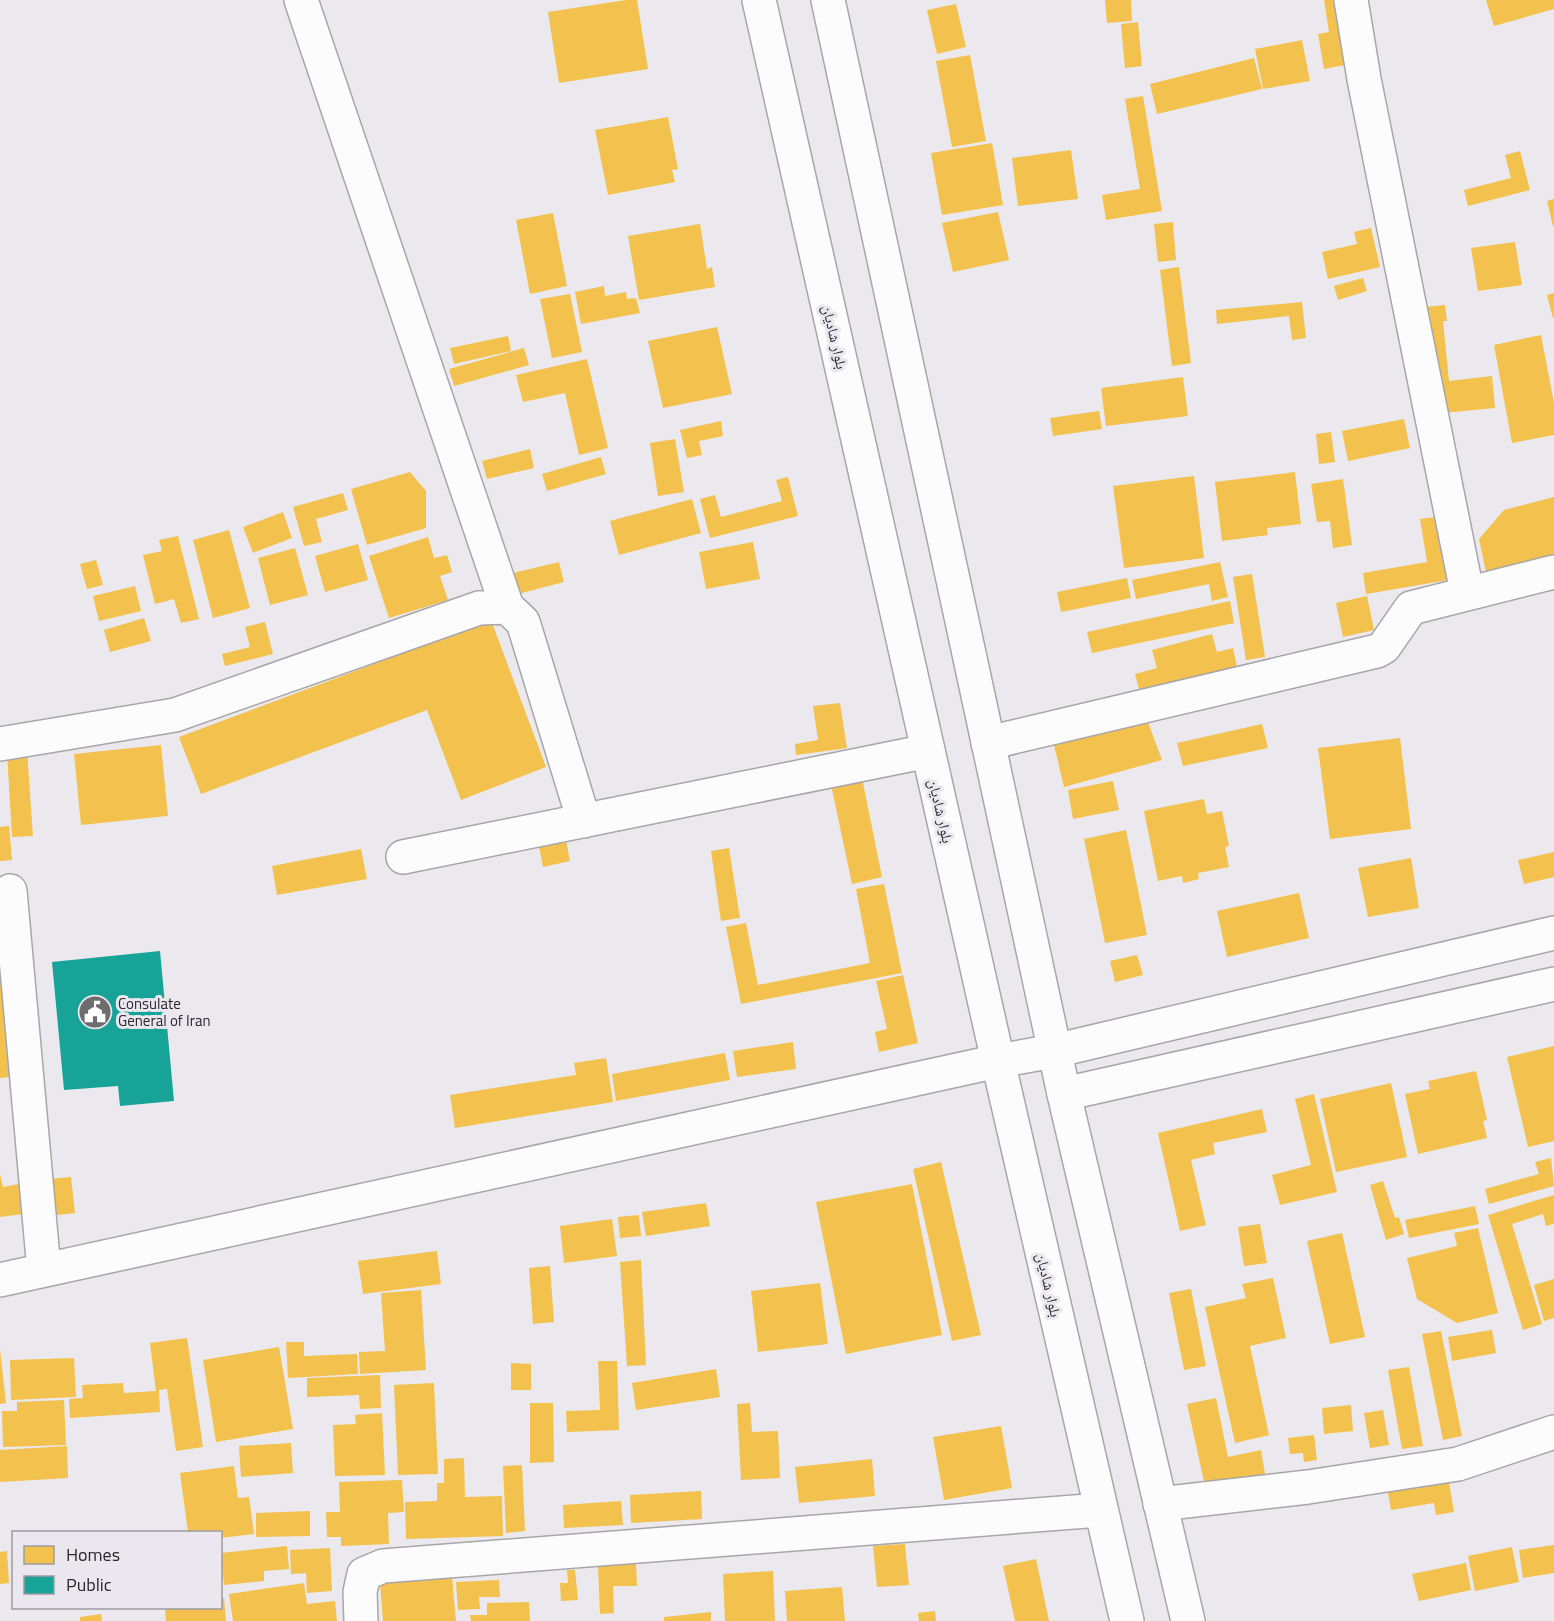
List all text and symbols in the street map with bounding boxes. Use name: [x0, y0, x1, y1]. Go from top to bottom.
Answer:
street label: بلوار شادیان: [816, 303, 854, 371]
street label: بلوار شادیان: [922, 777, 960, 845]
place label: Consulate General of Iran: [118, 992, 211, 1032]
public building icon: Consulate General of Iran: [77, 994, 113, 1030]
street label: بلوار شادیان: [1030, 1251, 1068, 1319]
legend: [12, 1531, 222, 1609]
text: Homes: [66, 1541, 120, 1568]
text: Public: [66, 1571, 112, 1598]

